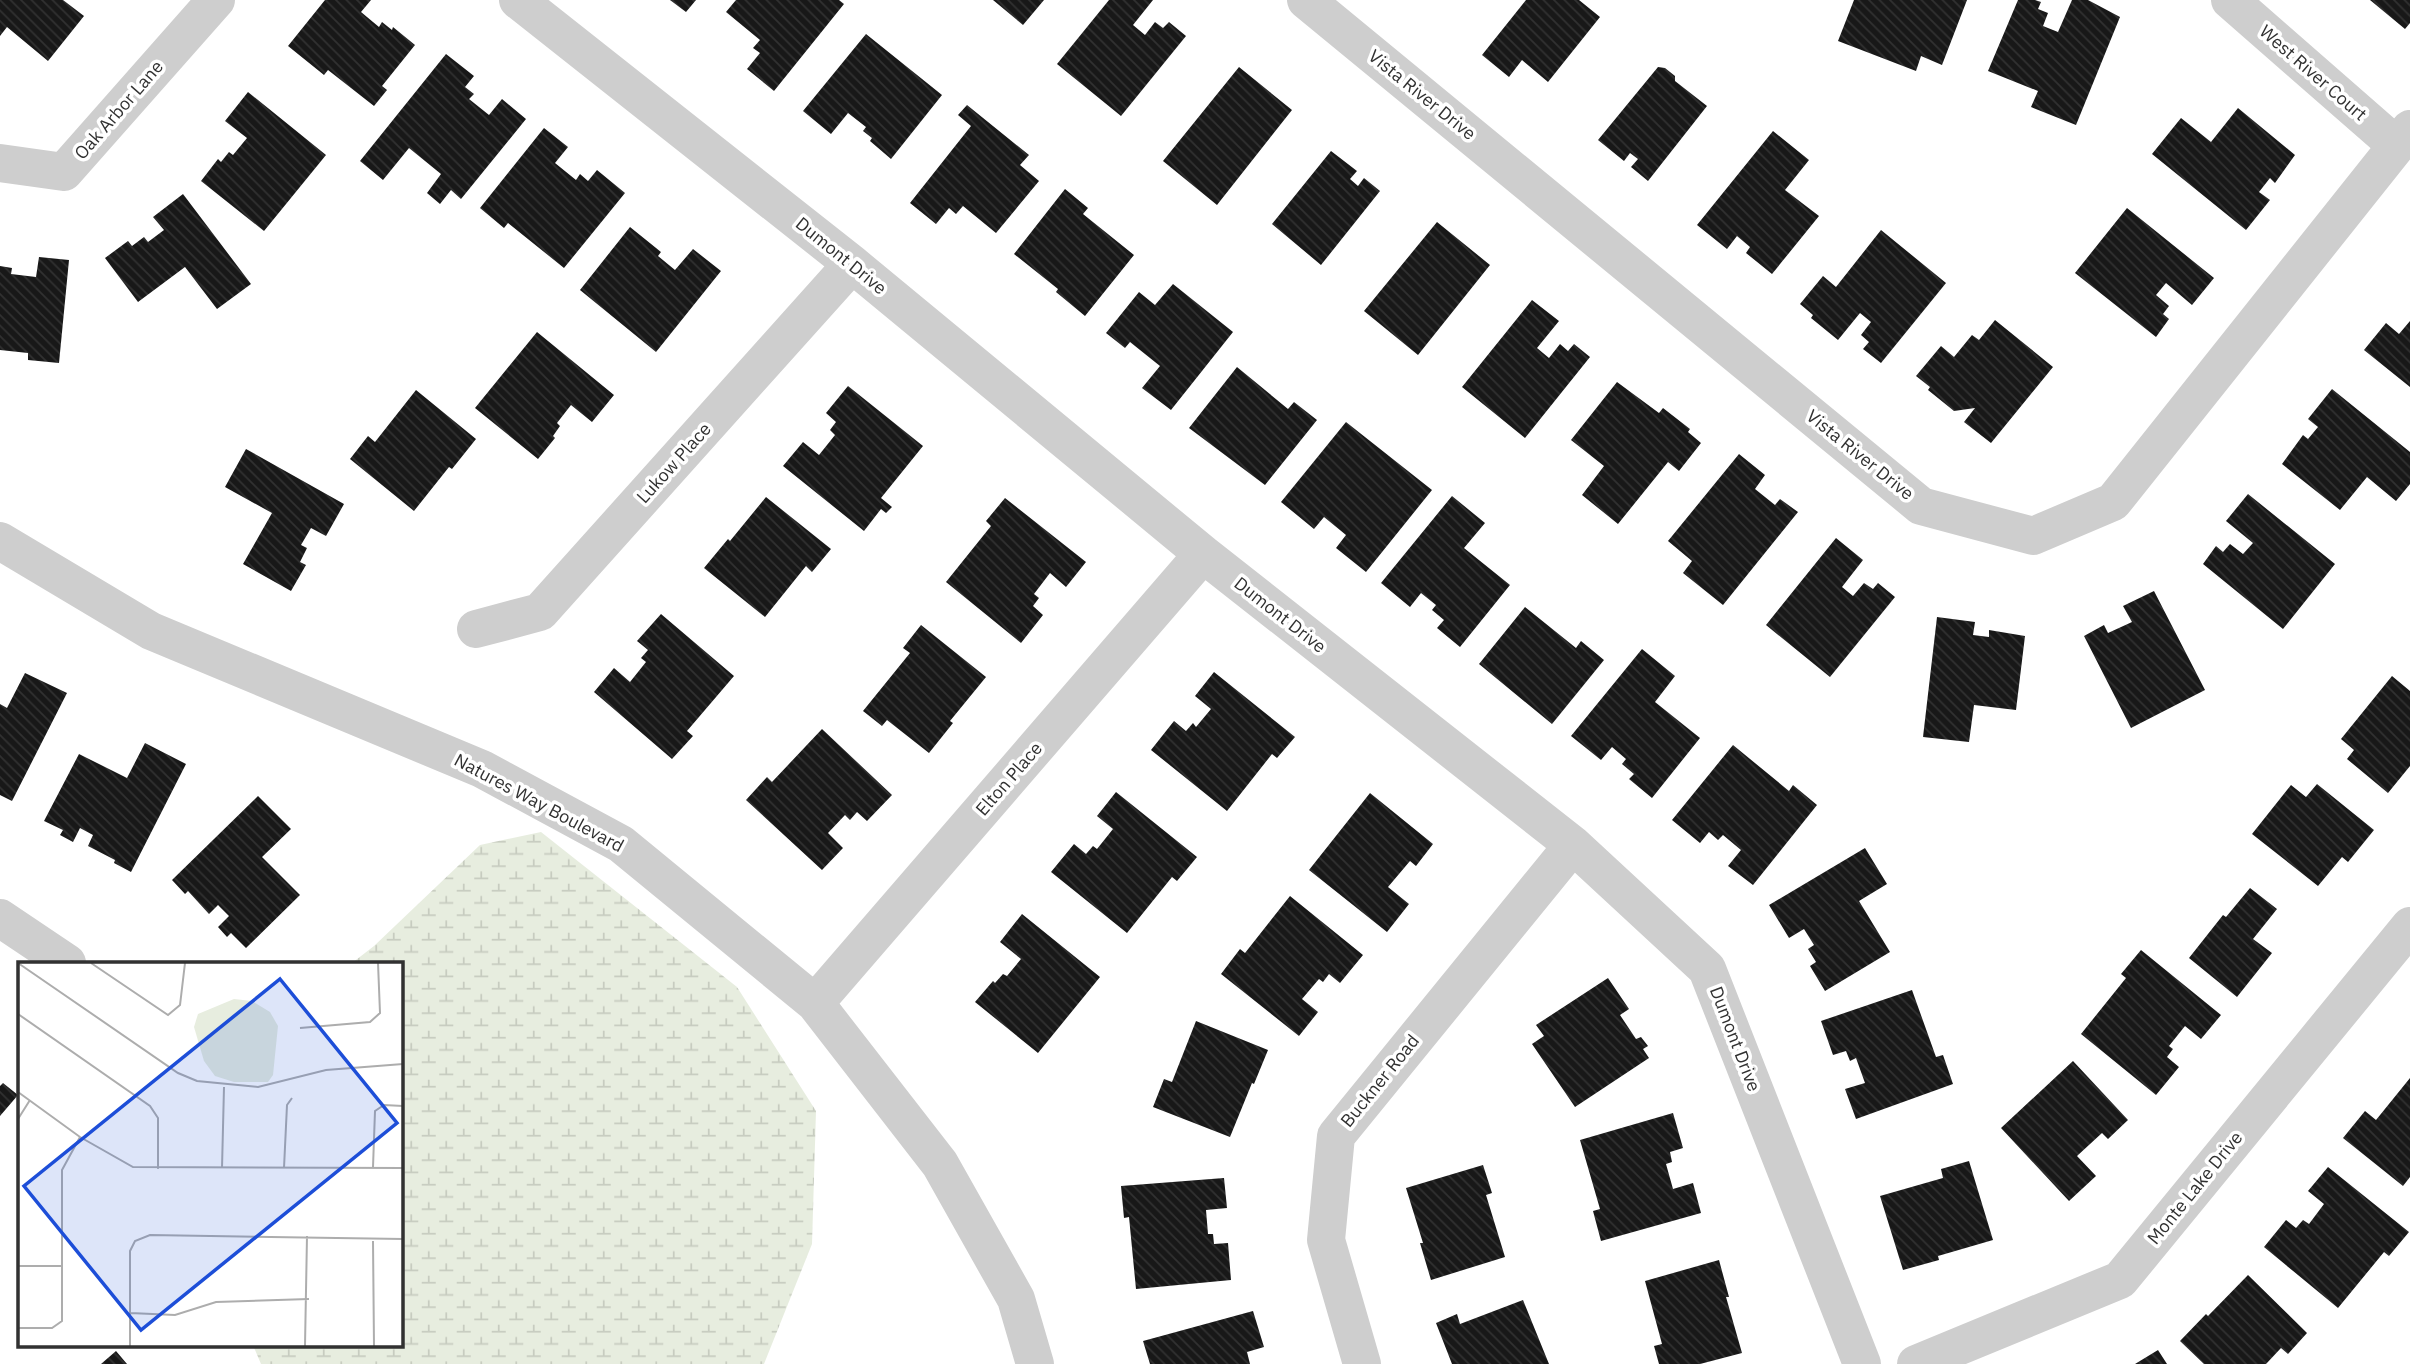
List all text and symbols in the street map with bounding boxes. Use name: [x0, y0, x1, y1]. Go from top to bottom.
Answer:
street label: West River Court: [2255, 20, 2372, 126]
street label: Vista River Drive: [1364, 44, 1481, 145]
street label: Oak Arbor Lane: [69, 55, 168, 164]
street label: Dumont Drive: [791, 212, 892, 299]
street label: Vista River Drive: [1802, 404, 1919, 505]
street label: Lukow Place: [631, 418, 716, 508]
street label: Dumont Drive: [1230, 571, 1331, 658]
street label: Elton Place: [970, 737, 1047, 820]
street label: Natures Way Boulevard: [450, 748, 628, 857]
inset map: [18, 962, 402, 1346]
street label: Dumont Drive: [1705, 983, 1766, 1095]
street label: Buckner Road: [1335, 1030, 1424, 1132]
street label: Monte Lake Drive: [2142, 1126, 2247, 1249]

